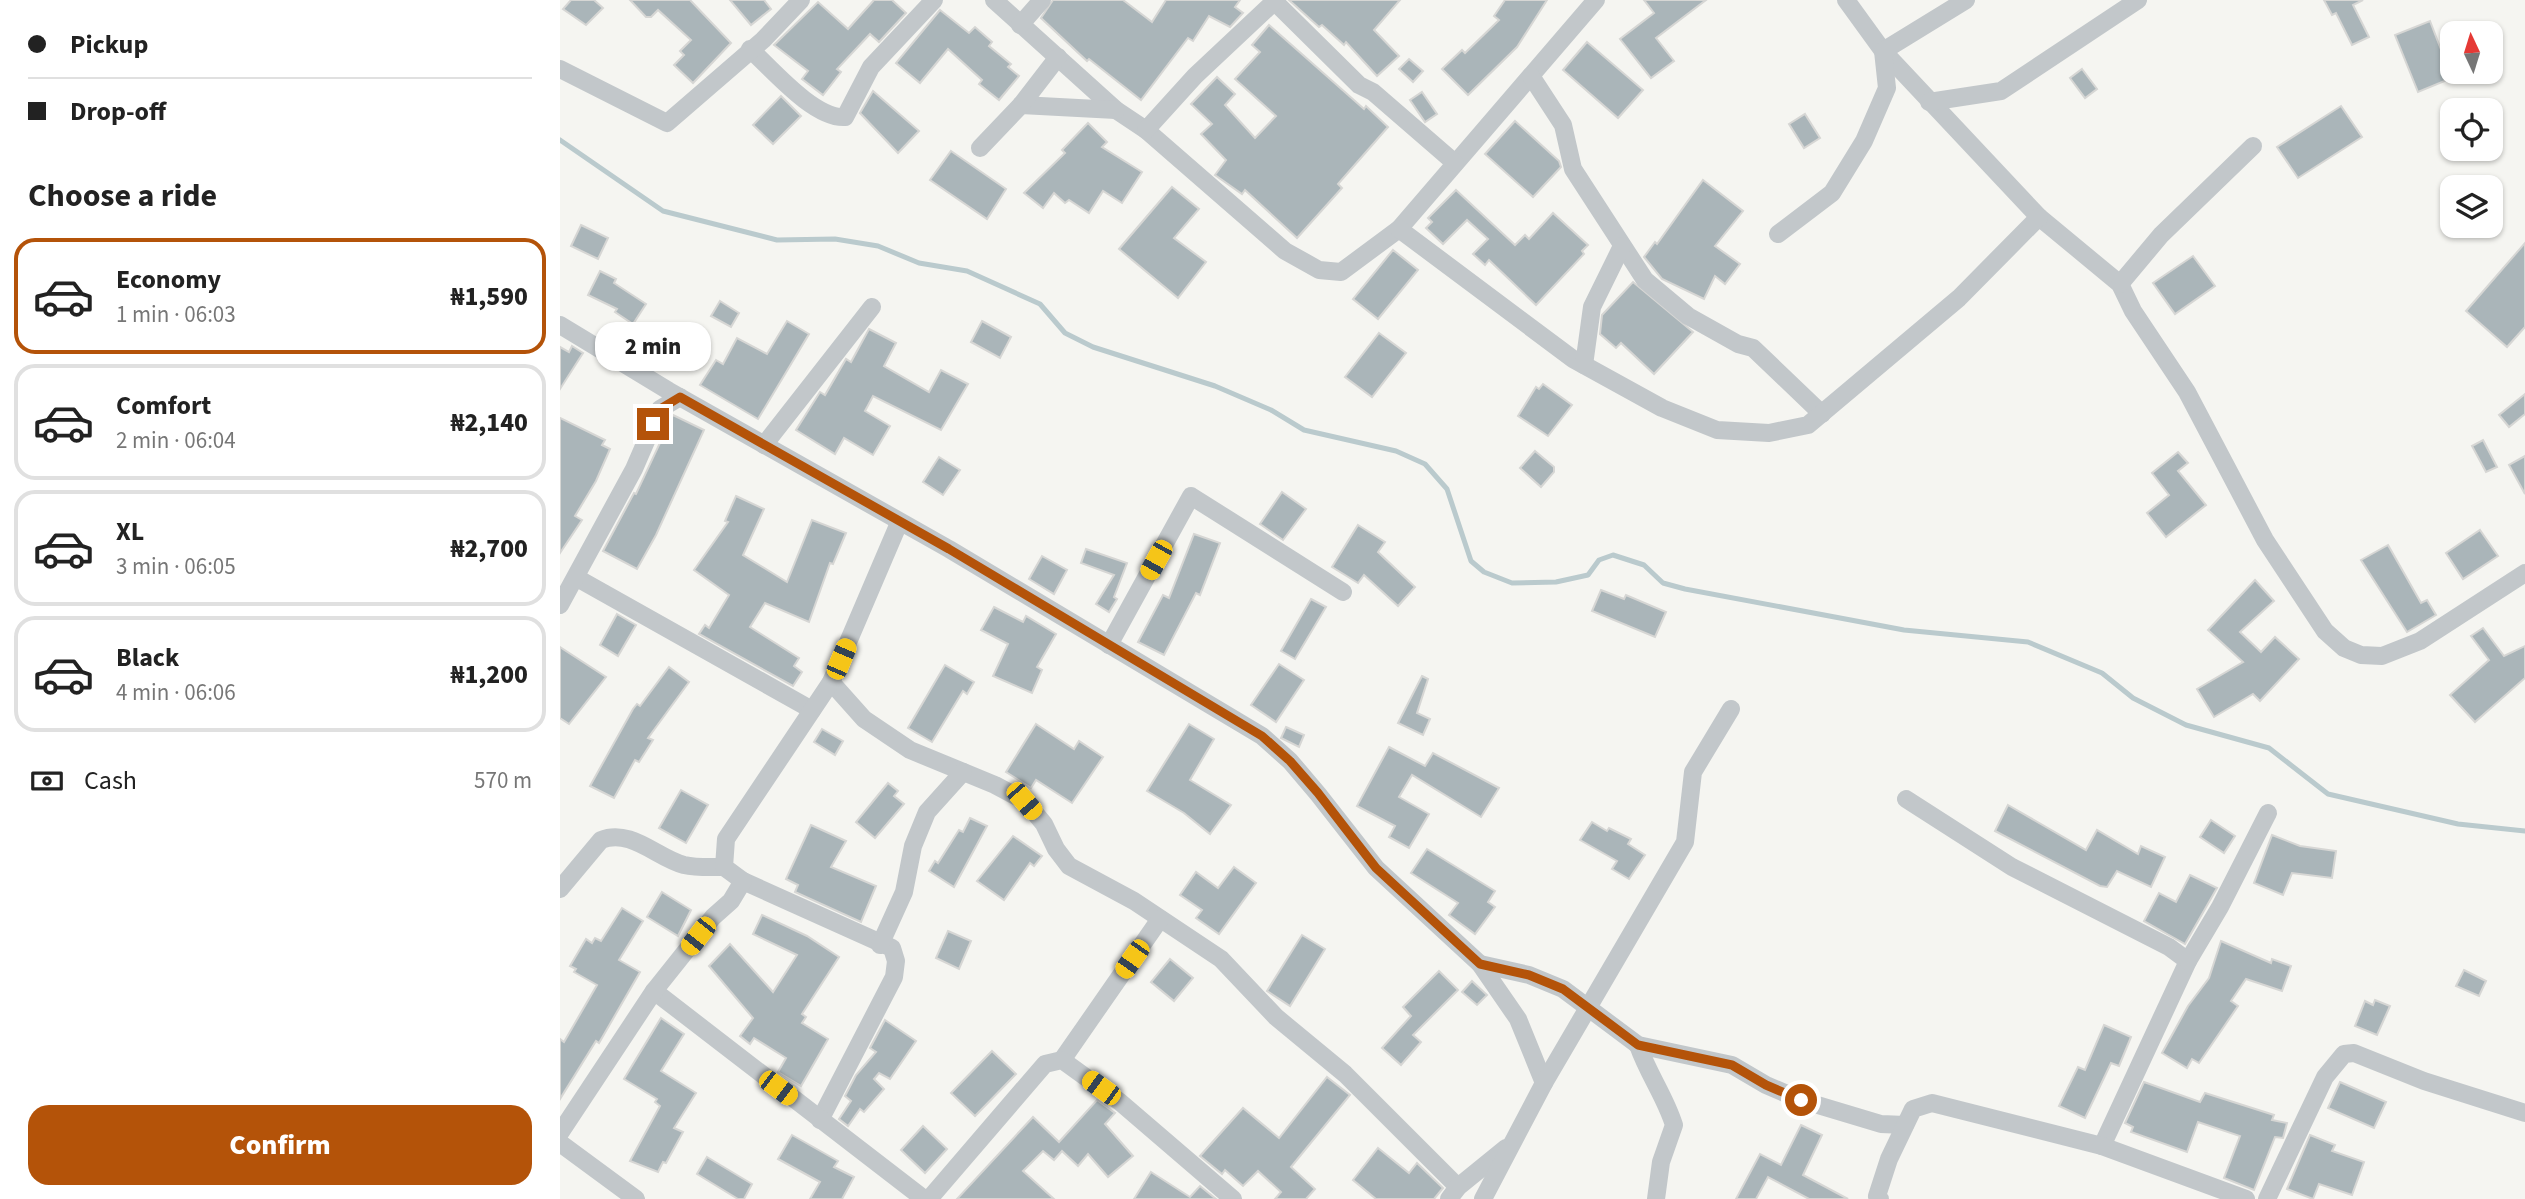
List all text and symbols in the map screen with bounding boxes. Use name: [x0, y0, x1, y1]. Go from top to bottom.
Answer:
north arrow: [2440, 21, 2502, 84]
map controls: [2440, 21, 2503, 238]
text: Pickup: [70, 26, 148, 63]
text: Drop-off: [70, 93, 166, 130]
button: locate: [2440, 98, 2503, 161]
text: Choose a ride: [28, 173, 217, 219]
button: layers: [2440, 175, 2503, 238]
text: Economy: [116, 261, 221, 298]
icon: car: [32, 265, 95, 328]
text: ₦1,590: [451, 278, 528, 315]
text: 1 min · 06:03: [116, 298, 236, 331]
callout: 2 min: [595, 322, 711, 372]
text: 2 min: [625, 330, 681, 363]
text: Comfort: [116, 387, 211, 424]
icon: car: [32, 391, 95, 454]
text: ₦2,140: [451, 404, 528, 441]
route end: [637, 408, 669, 440]
text: 2 min · 06:04: [116, 424, 236, 457]
text: XL: [116, 513, 144, 550]
icon: car: [32, 517, 95, 580]
text: ₦2,700: [451, 530, 528, 567]
car: [1137, 537, 1176, 583]
text: 3 min · 06:05: [116, 550, 236, 583]
car: [824, 636, 859, 682]
text: Black: [116, 639, 179, 676]
icon: car: [32, 643, 95, 706]
text: ₦1,200: [451, 656, 528, 693]
text: 4 min · 06:06: [116, 676, 236, 709]
icon: cash: [28, 762, 66, 800]
text: Cash: [84, 762, 137, 799]
text: 570 m: [474, 764, 532, 797]
car: [1003, 778, 1046, 824]
car: [677, 913, 720, 959]
car: [1112, 936, 1153, 982]
car: [755, 1067, 802, 1109]
car: [1078, 1067, 1125, 1109]
route start: [1785, 1084, 1817, 1116]
button: Confirm: [28, 1105, 532, 1185]

